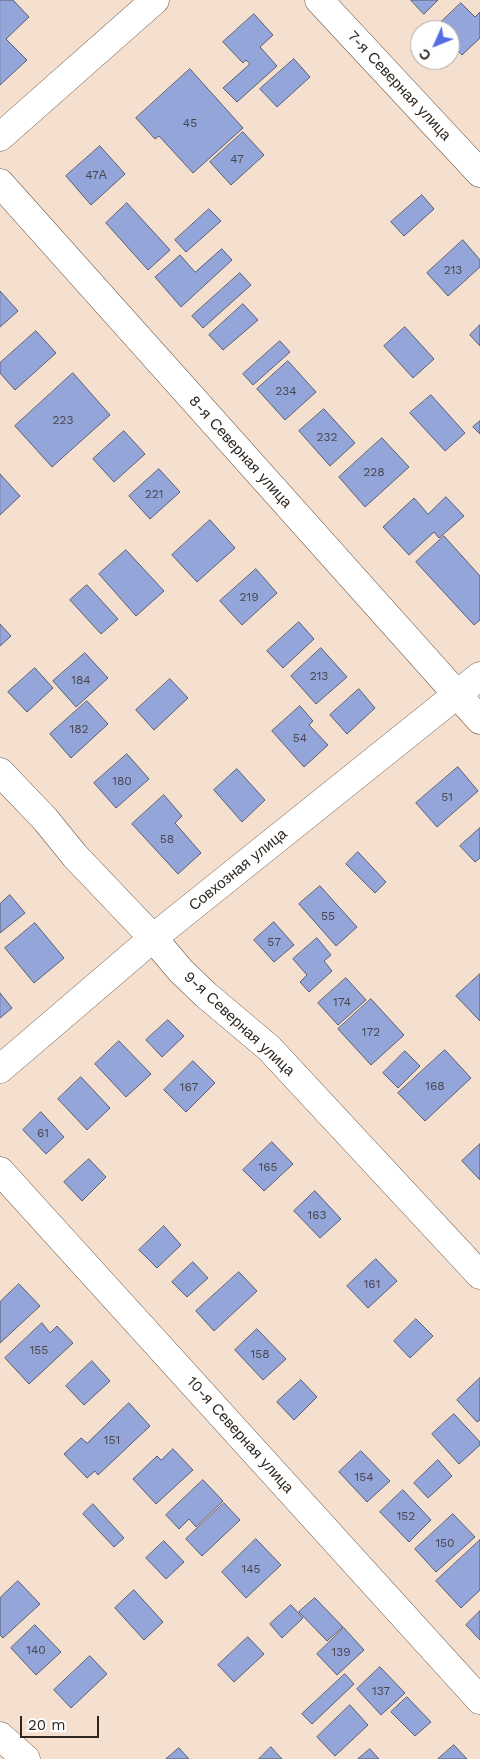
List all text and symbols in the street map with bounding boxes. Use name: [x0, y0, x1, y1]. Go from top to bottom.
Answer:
north arrow: [410, 20, 460, 70]
street label: 7-я Северная улица: [344, 27, 454, 145]
house number: 45: [183, 116, 197, 130]
house number: 47: [230, 152, 244, 166]
house number: 47А: [85, 168, 107, 182]
house number: 213: [444, 263, 462, 277]
house number: 234: [275, 384, 297, 398]
street label: 8-я Северная улица: [185, 392, 295, 512]
house number: 223: [53, 413, 73, 427]
house number: 232: [317, 430, 337, 444]
house number: 228: [363, 465, 385, 479]
house number: 221: [145, 487, 163, 501]
house number: 219: [239, 590, 259, 604]
house number: 213: [310, 669, 328, 683]
house number: 184: [71, 673, 91, 687]
house number: 182: [69, 722, 89, 736]
house number: 54: [293, 731, 307, 745]
house number: 180: [112, 774, 132, 788]
house number: 51: [441, 790, 453, 804]
street label: Совхозная улица: [185, 825, 291, 915]
house number: 58: [160, 832, 174, 846]
house number: 55: [321, 909, 335, 923]
house number: 57: [267, 935, 281, 949]
street label: 9-я Северная улица: [180, 968, 298, 1080]
house number: 174: [333, 995, 351, 1009]
house number: 172: [362, 1025, 380, 1039]
house number: 168: [425, 1079, 445, 1093]
house number: 167: [180, 1080, 198, 1094]
house number: 61: [37, 1126, 49, 1140]
house number: 165: [259, 1160, 277, 1174]
house number: 163: [308, 1208, 326, 1222]
house number: 161: [364, 1277, 380, 1291]
house number: 155: [30, 1343, 48, 1357]
house number: 158: [250, 1347, 270, 1361]
street label: 10-я Северная улица: [183, 1373, 297, 1497]
house number: 151: [104, 1433, 120, 1447]
house number: 154: [355, 1470, 373, 1484]
house number: 152: [397, 1509, 415, 1523]
house number: 150: [435, 1536, 455, 1550]
house number: 145: [242, 1562, 260, 1576]
house number: 140: [26, 1643, 46, 1657]
house number: 139: [331, 1645, 351, 1659]
house number: 137: [372, 1684, 390, 1698]
scale bar: [22, 1706, 101, 1738]
text: 20 m: [28, 1716, 66, 1734]

